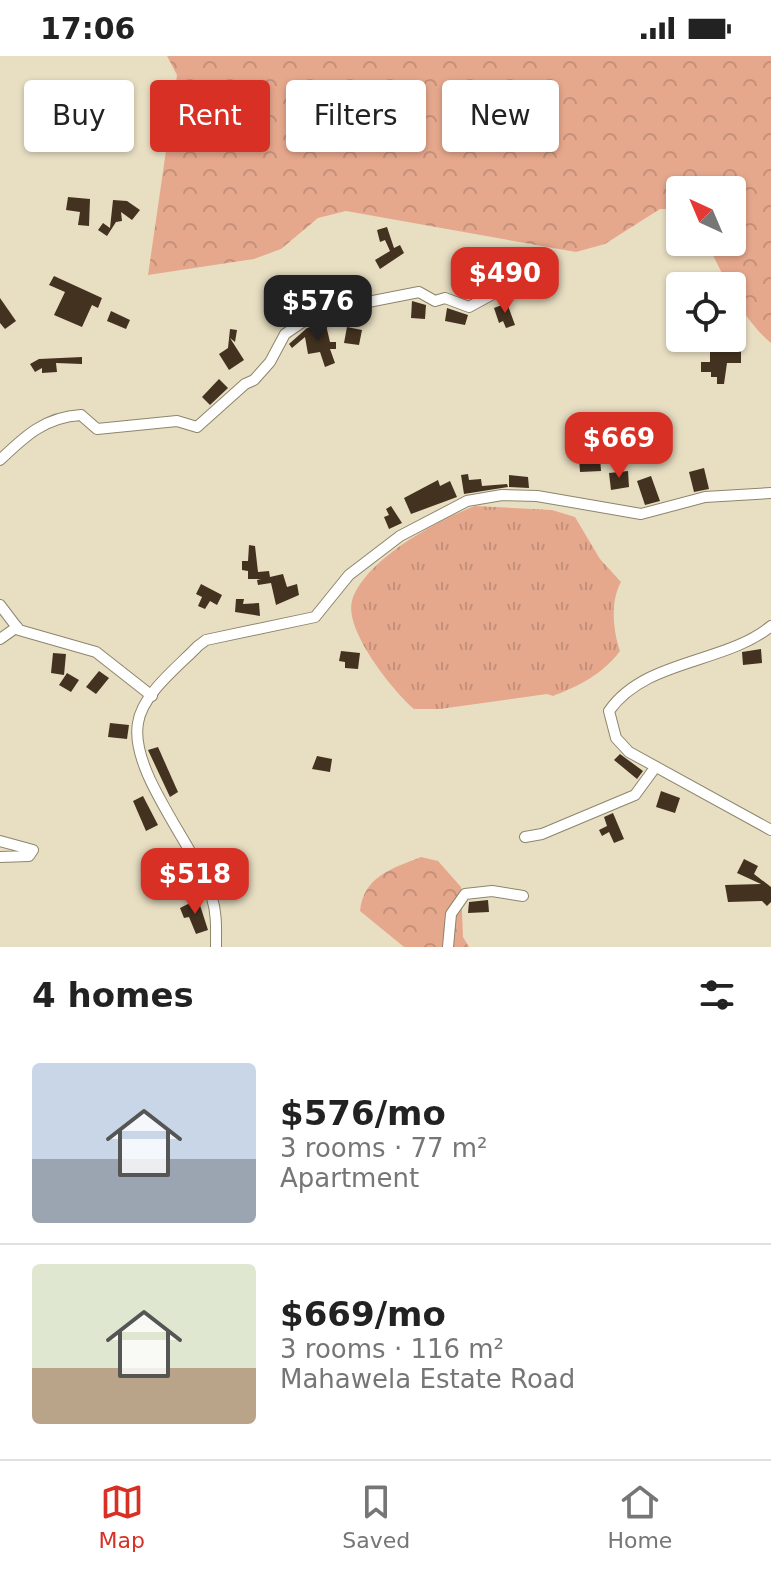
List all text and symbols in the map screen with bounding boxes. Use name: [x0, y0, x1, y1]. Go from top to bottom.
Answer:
text: 17:06: [40, 11, 136, 46]
chip: Buy: [24, 80, 134, 152]
chip: Rent: [150, 80, 270, 152]
chip: Filters: [286, 80, 426, 152]
chip: New: [442, 80, 559, 152]
north arrow: [666, 176, 746, 256]
map controls: [666, 176, 746, 352]
pin: $490: [458, 247, 552, 315]
text: $490: [469, 258, 541, 288]
button: locate: [666, 272, 746, 352]
pin: $576: [271, 275, 365, 343]
text: $576: [282, 286, 354, 316]
pin: $669: [572, 412, 666, 480]
text: $669: [583, 423, 655, 453]
pin: $518: [148, 848, 242, 916]
text: $518: [159, 859, 231, 889]
icon: filters: [695, 973, 739, 1017]
text: 4 homes: [32, 975, 194, 1015]
text: $576/mo: [280, 1093, 446, 1133]
icon: home: [96, 1095, 192, 1191]
text: 3 rooms · 77 m²: [280, 1133, 488, 1163]
text: Apartment: [280, 1163, 419, 1193]
text: $669/mo: [280, 1294, 446, 1334]
icon: home: [96, 1296, 192, 1392]
text: 3 rooms · 116 m²: [280, 1334, 504, 1364]
text: Mahawela Estate Road: [280, 1364, 575, 1394]
tab: Map: [99, 1480, 145, 1553]
tab: Saved: [342, 1480, 410, 1553]
tab: Home: [607, 1480, 672, 1553]

